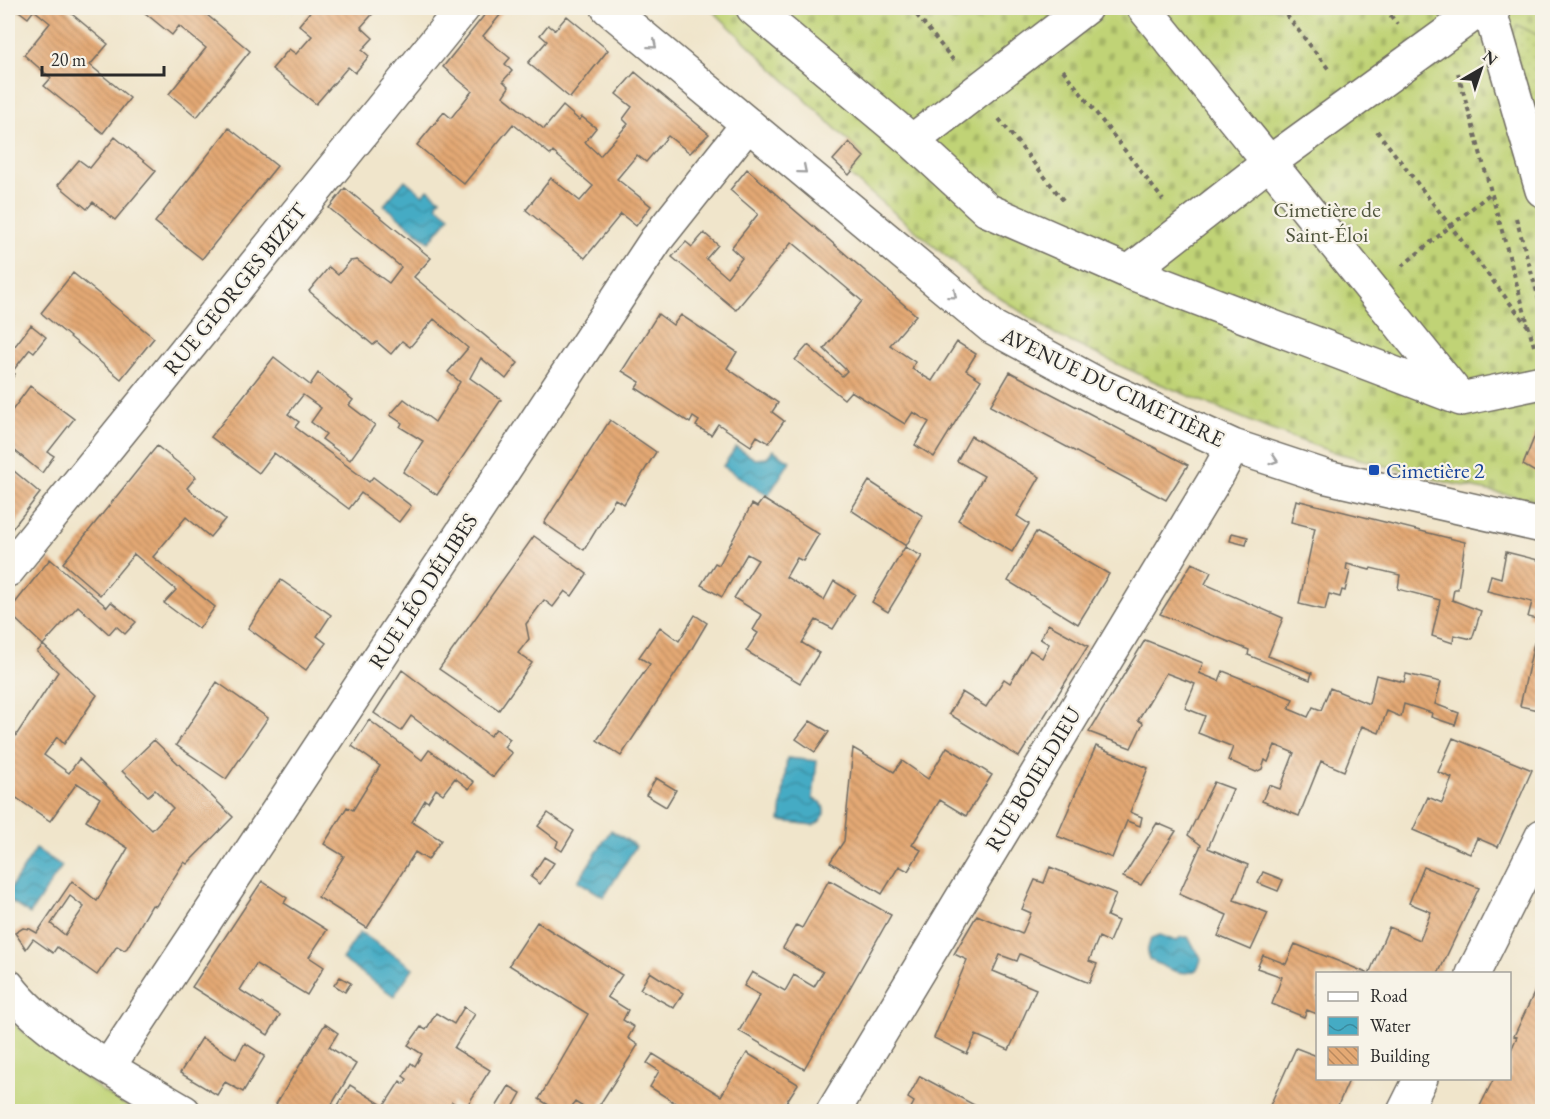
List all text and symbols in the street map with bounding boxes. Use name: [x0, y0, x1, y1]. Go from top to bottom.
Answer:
one-way arrow: [646, 38, 657, 49]
scale bar: [42, 39, 164, 77]
north arrow: [1451, 39, 1511, 99]
text: N: [1478, 45, 1502, 70]
text: 20 m: [51, 48, 86, 71]
one-way arrow: [796, 163, 807, 174]
park label: Cimetière de Saint-Éloi: [1273, 195, 1381, 249]
street label: RUE GEORGES BIZET: [157, 197, 314, 381]
one-way arrow: [946, 287, 957, 298]
street label: AVENUE DU CIMETIÈRE: [996, 320, 1230, 454]
one-way arrow: [1268, 452, 1279, 465]
place label: Cimetière 2: [1386, 456, 1485, 485]
marker: Cimetière 2: [1367, 463, 1381, 477]
street label: RUE LÉO DÉLIBES: [362, 508, 484, 674]
street label: RUE BOIELDIEU: [978, 701, 1088, 857]
legend: [1316, 972, 1511, 1080]
text: Road: [1370, 984, 1409, 1007]
text: Water: [1370, 1014, 1411, 1037]
text: Building: [1370, 1044, 1430, 1067]

